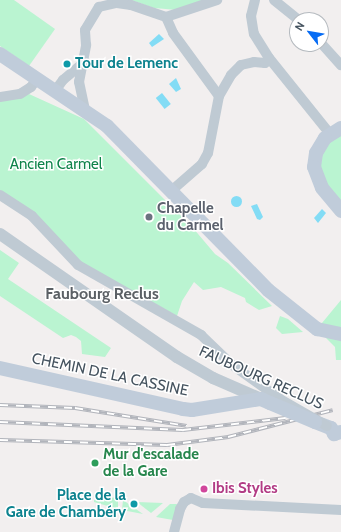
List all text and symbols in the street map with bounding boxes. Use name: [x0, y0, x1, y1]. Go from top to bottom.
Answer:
north arrow: [289, 12, 329, 52]
text: N: [292, 19, 308, 33]
place label: Tour de Lemenc: [75, 55, 178, 73]
marker: Tour de Lemenc: [62, 59, 72, 69]
park label: Ancien Carmel: [10, 156, 102, 174]
place label: Chapelle du Carmel: [157, 199, 223, 234]
marker: Chapelle du Carmel: [144, 212, 154, 222]
district label: Faubourg Reclus: [45, 284, 159, 304]
street label: FAUBOURG RECLUS: [196, 343, 326, 413]
street label: CHEMIN DE LA CASSINE: [30, 350, 190, 400]
place label: Mur d'escalade de la Gare: [103, 445, 199, 480]
marker: Mur d'escalade de la Gare: [90, 458, 100, 468]
place label: Ibis Styles: [212, 480, 278, 498]
marker: Ibis Styles: [199, 484, 209, 494]
place label: Place de la Gare de Chambéry: [6, 486, 126, 521]
marker: Place de la Gare de Chambéry: [129, 499, 139, 509]

